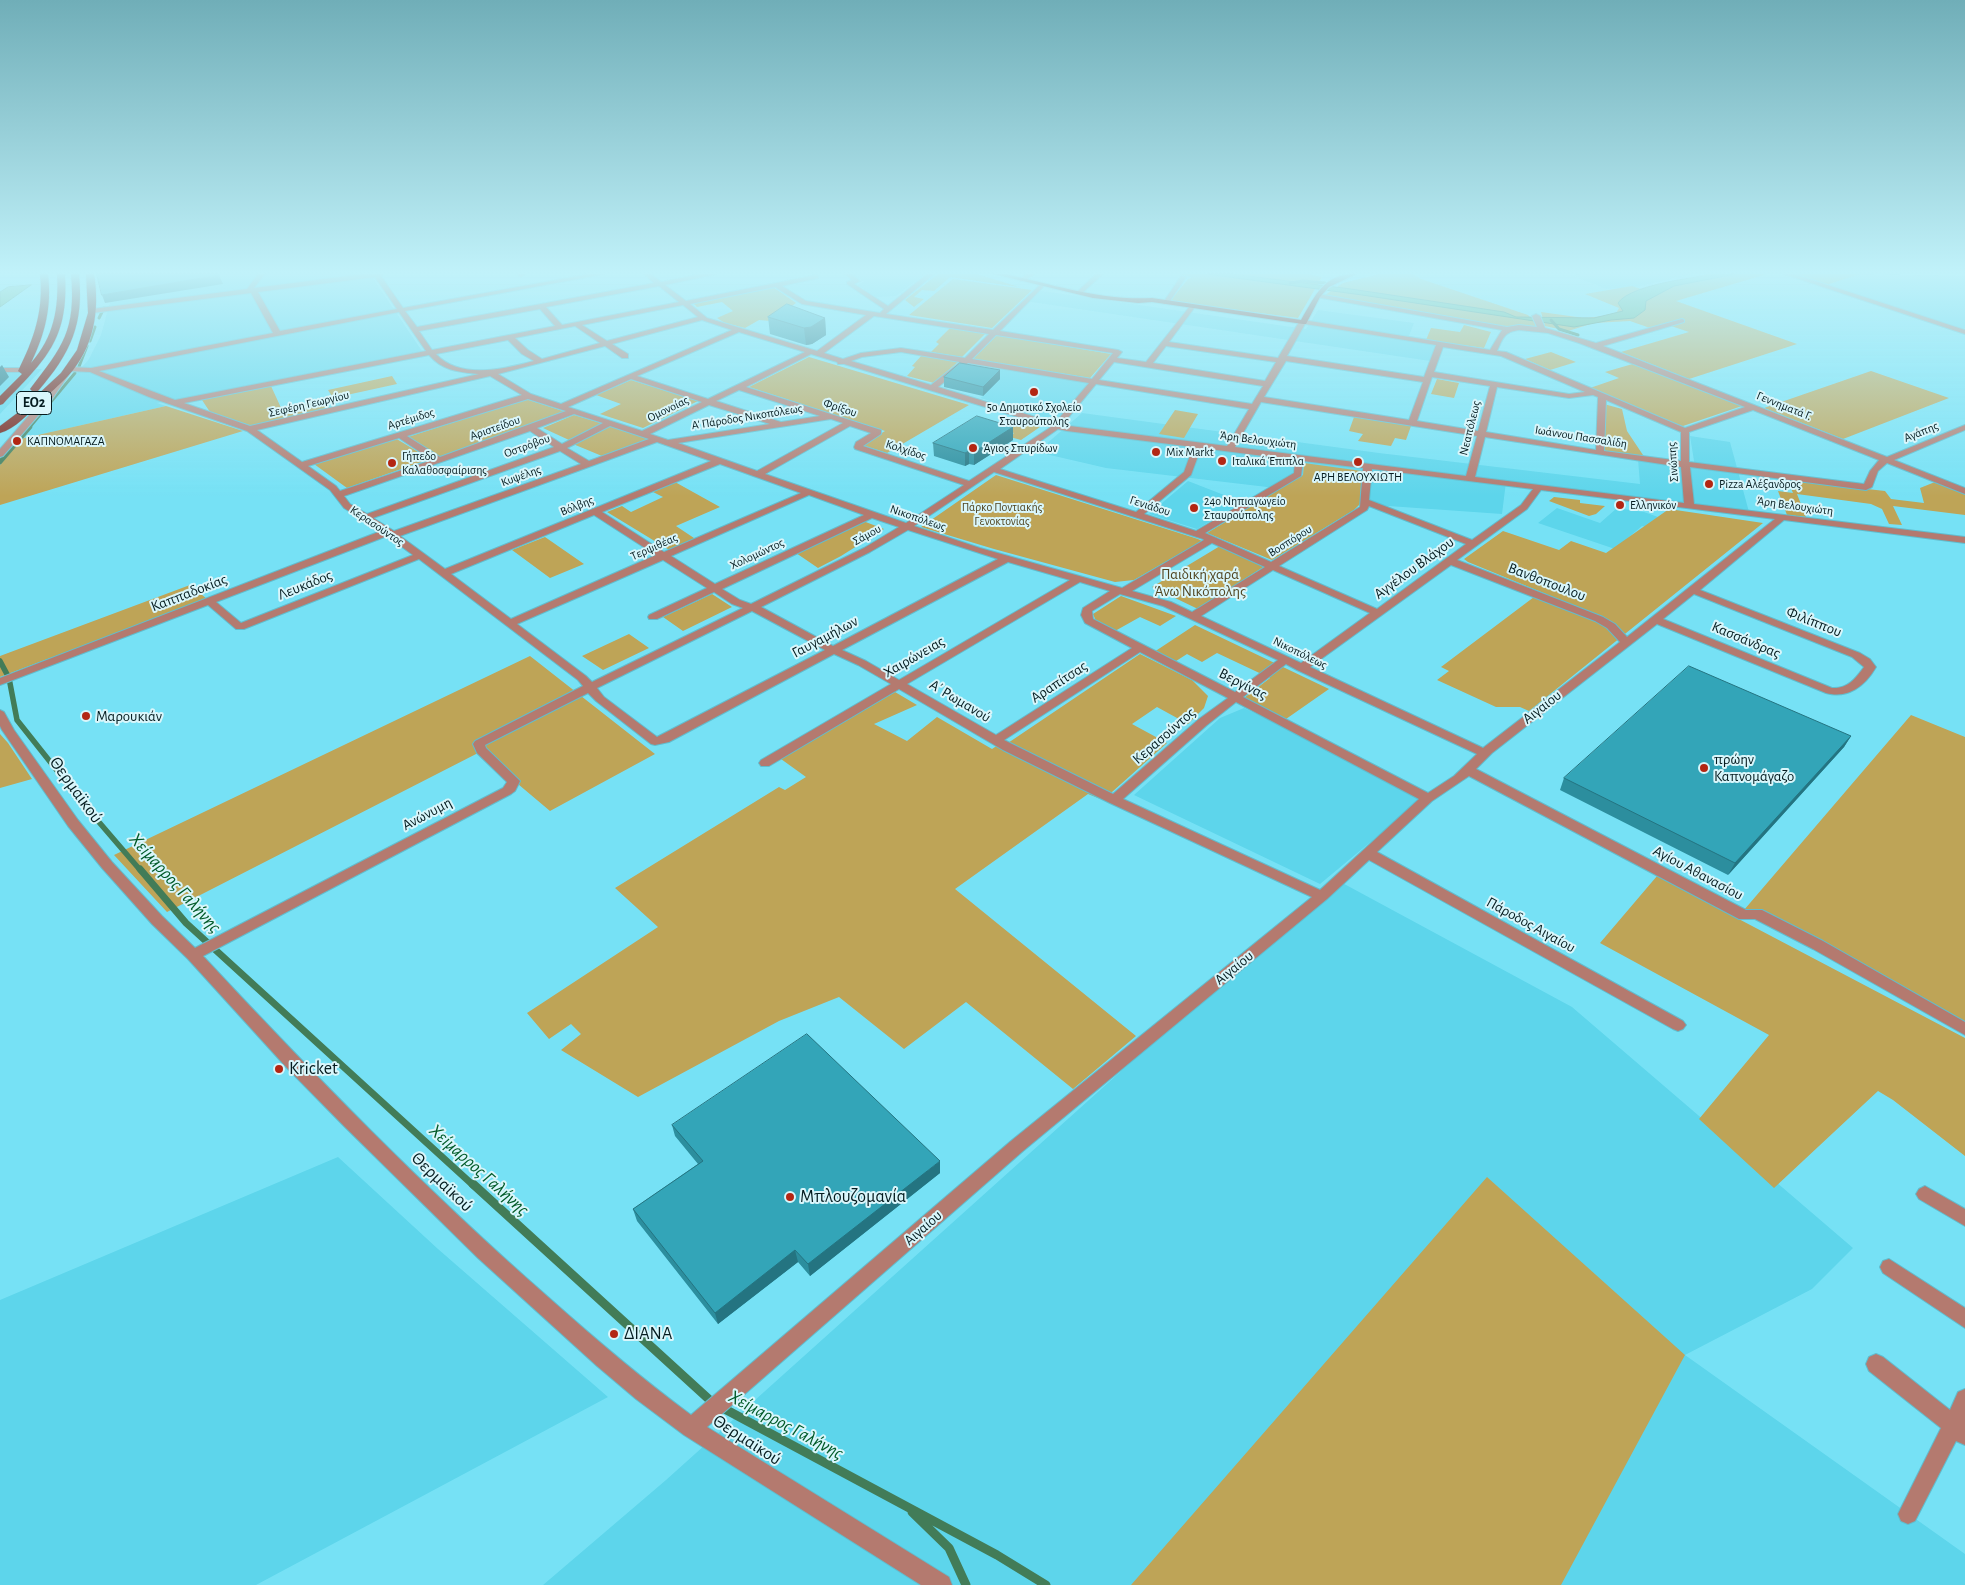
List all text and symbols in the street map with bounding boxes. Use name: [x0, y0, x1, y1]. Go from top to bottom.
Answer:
marker: 5ο Δημοτικό Σχολείο Σταυρούπολης: [1028, 386, 1040, 398]
street label: Σεφέρη Γεωργίου: [267, 388, 351, 420]
street label: Γεννηματά Γ.: [1754, 388, 1814, 424]
road number: ΕΟ2: [16, 392, 52, 414]
street label: Ομονοίας: [645, 393, 691, 425]
street label: Φρίξου: [821, 396, 859, 420]
street label: Νεαπόλεως: [1456, 399, 1484, 457]
place label: 5ο Δημοτικό Σχολείο Σταυρούπολης: [987, 400, 1081, 428]
street label: Α' Πάροδος Νικοπόλεως: [691, 401, 803, 433]
street label: Αρτέμιδος: [386, 405, 436, 433]
street label: Αριστείδου: [468, 413, 522, 443]
street label: Αγάπης: [1902, 419, 1940, 445]
street label: Ιωάννου Πασσαλίδη: [1534, 423, 1628, 451]
street label: Άρη Βελουχιώτη: [1219, 428, 1297, 452]
street label: Οστρόβου: [502, 431, 552, 461]
place label: ΚΑΠΝΟΜΑΓΑΖΑ: [27, 434, 105, 448]
marker: ΚΑΠΝΟΜΑΓΑΖΑ: [11, 435, 23, 447]
street label: Κολχίδος: [884, 437, 928, 463]
place label: Άγιος Σπυρίδων: [983, 441, 1057, 455]
marker: Άγιος Σπυρίδων: [967, 442, 979, 454]
street label: Σινώπης: [1664, 442, 1682, 482]
place label: Mix Markt: [1166, 445, 1214, 459]
marker: Mix Markt: [1150, 446, 1162, 458]
place label: Γήπεδο Καλαθοσφαίρισης: [402, 449, 487, 477]
place label: Ιταλικά Έπιπλα: [1232, 454, 1304, 468]
marker: Ιταλικά Έπιπλα: [1216, 455, 1228, 467]
marker: ΑΡΗ ΒΕΛΟΥΧΙΩΤΗ: [1352, 456, 1364, 468]
marker: Γήπεδο Καλαθοσφαίρισης: [386, 457, 398, 469]
street label: Κυψέλης: [499, 462, 543, 490]
place label: ΑΡΗ ΒΕΛΟΥΧΙΩΤΗ: [1314, 470, 1402, 484]
place label: Pizza Αλέξανδρος: [1719, 477, 1801, 491]
marker: Pizza Αλέξανδρος: [1703, 478, 1715, 490]
street label: Βόλβης: [558, 493, 596, 519]
street label: Γενιάδου: [1128, 493, 1172, 519]
street label: Άρη Βελουχιώτη: [1756, 493, 1834, 519]
place label: 24ο Νηπιαγωγείο Σταυρούπολης: [1204, 494, 1286, 522]
place label: Ελληνικόν: [1630, 498, 1676, 512]
marker: Ελληνικόν: [1614, 499, 1626, 511]
park label: Πάρκο Ποντιακής Γενοκτονίας: [962, 500, 1042, 528]
street label: Νικοπόλεως: [888, 502, 948, 534]
marker: 24ο Νηπιαγωγείο Σταυρούπολης: [1188, 502, 1200, 514]
street label: Κερασούντος: [347, 503, 407, 549]
street label: Σάμου: [850, 521, 884, 549]
street label: Βοσπόρου: [1265, 522, 1315, 560]
street label: Τερψιθέας: [628, 530, 680, 564]
street label: Αγγέλου Βλάχου: [1370, 533, 1458, 603]
street label: Χολομώντος: [728, 535, 786, 573]
street label: Βανθοπουλου: [1506, 559, 1588, 605]
park label: Παιδική χαρά Άνω Νικόπολης: [1154, 565, 1246, 600]
street label: Λευκάδος: [275, 566, 335, 604]
street label: Καππαδοκίας: [148, 570, 230, 616]
street label: Φιλίππου: [1784, 603, 1844, 641]
street label: Γαυγαμήλων: [789, 612, 861, 662]
street label: Κασσάνδρας: [1709, 617, 1783, 663]
street label: Χαιρώνειας: [880, 632, 948, 682]
street label: Νικοπόλεως: [1271, 634, 1329, 672]
street label: Αραπίτσας: [1027, 657, 1091, 707]
street label: Βεργίνας: [1216, 664, 1270, 704]
street label: Α΄ Ρωμανού: [926, 676, 994, 726]
street label: Αιγαίου: [1519, 686, 1565, 728]
street label: Κερασούντος: [1129, 704, 1199, 768]
place label: Μαρουκιάν: [96, 707, 162, 725]
marker: Μαρουκιάν: [80, 710, 92, 722]
place label: πρώην Καπνομάγαζο: [1714, 750, 1794, 785]
street label: Θερμαϊκού: [45, 752, 107, 828]
marker: πρώην Καπνομάγαζο: [1698, 762, 1710, 774]
street label: Ανώνυμη: [399, 793, 455, 835]
water label: Χείμαρρος Γαλήνης: [124, 828, 226, 938]
street label: Αγίου Αθανασίου: [1650, 842, 1746, 904]
street label: Πάροδος Αιγαίου: [1483, 893, 1579, 957]
street label: Αιγαίου: [1211, 947, 1257, 989]
place label: Kricket: [289, 1058, 338, 1080]
marker: Kricket: [273, 1063, 285, 1075]
water label: Χείμαρρος Γαλήνης: [424, 1119, 534, 1221]
street label: Θερμαϊκού: [407, 1147, 477, 1217]
place label: Μπλουζομανία: [800, 1186, 906, 1208]
marker: Μπλουζομανία: [784, 1191, 796, 1203]
street label: Αιγαίου: [900, 1207, 946, 1249]
place label: ΔΙΑΝΑ: [624, 1323, 672, 1345]
marker: ΔΙΑΝΑ: [608, 1328, 620, 1340]
water label: Χείμαρρος Γαλήνης: [725, 1385, 847, 1465]
street label: Θερμαϊκού: [709, 1410, 785, 1470]

